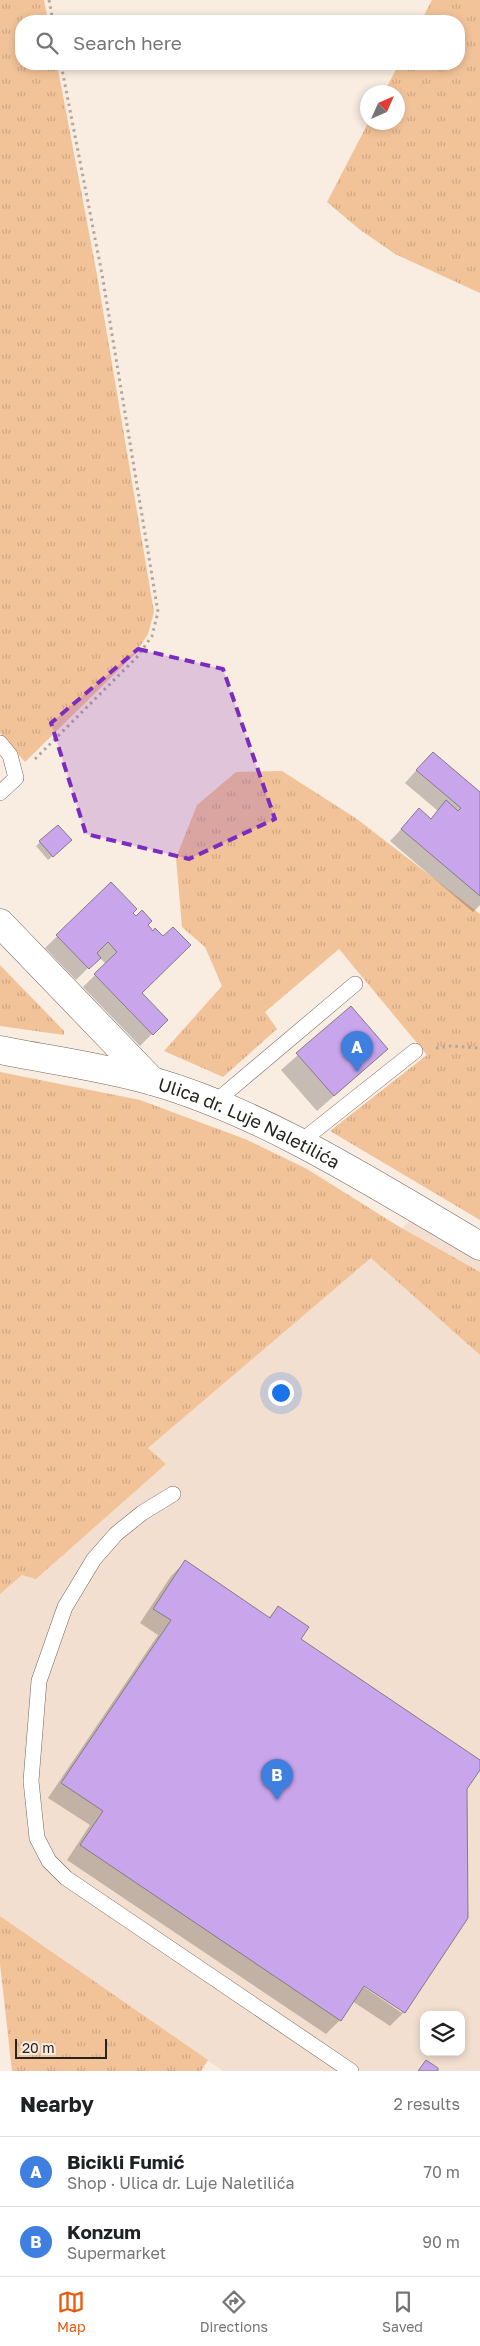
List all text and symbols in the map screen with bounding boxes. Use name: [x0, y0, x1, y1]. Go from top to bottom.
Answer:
search box: [15, 15, 465, 70]
icon: search: [33, 29, 61, 57]
text: Search here: [73, 31, 182, 54]
north arrow: [360, 85, 405, 130]
pin: A: [341, 1031, 373, 1072]
street label: Ulica dr. Luje Naletilića: [156, 1072, 344, 1173]
your location: [268, 1380, 294, 1406]
pin: B: [261, 1759, 293, 1800]
map controls: [420, 2011, 465, 2056]
button: layers: [420, 2011, 465, 2056]
scale bar: [15, 2036, 108, 2059]
text: 20 m: [22, 2039, 55, 2056]
text: Nearby: [20, 2091, 94, 2117]
text: 2 results: [394, 2094, 460, 2114]
text: Bicikli Fumić: [67, 2150, 184, 2173]
text: A: [30, 2162, 42, 2182]
text: 70 m: [423, 2162, 460, 2182]
text: Shop · Ulica dr. Luje Naletilića: [67, 2173, 294, 2193]
text: Konzum: [67, 2220, 141, 2243]
text: B: [30, 2232, 42, 2252]
text: 90 m: [422, 2232, 460, 2252]
text: Supermarket: [67, 2243, 166, 2263]
tab: Map: [57, 2288, 86, 2335]
tab: Directions: [200, 2288, 268, 2335]
tab: Saved: [382, 2288, 423, 2335]

